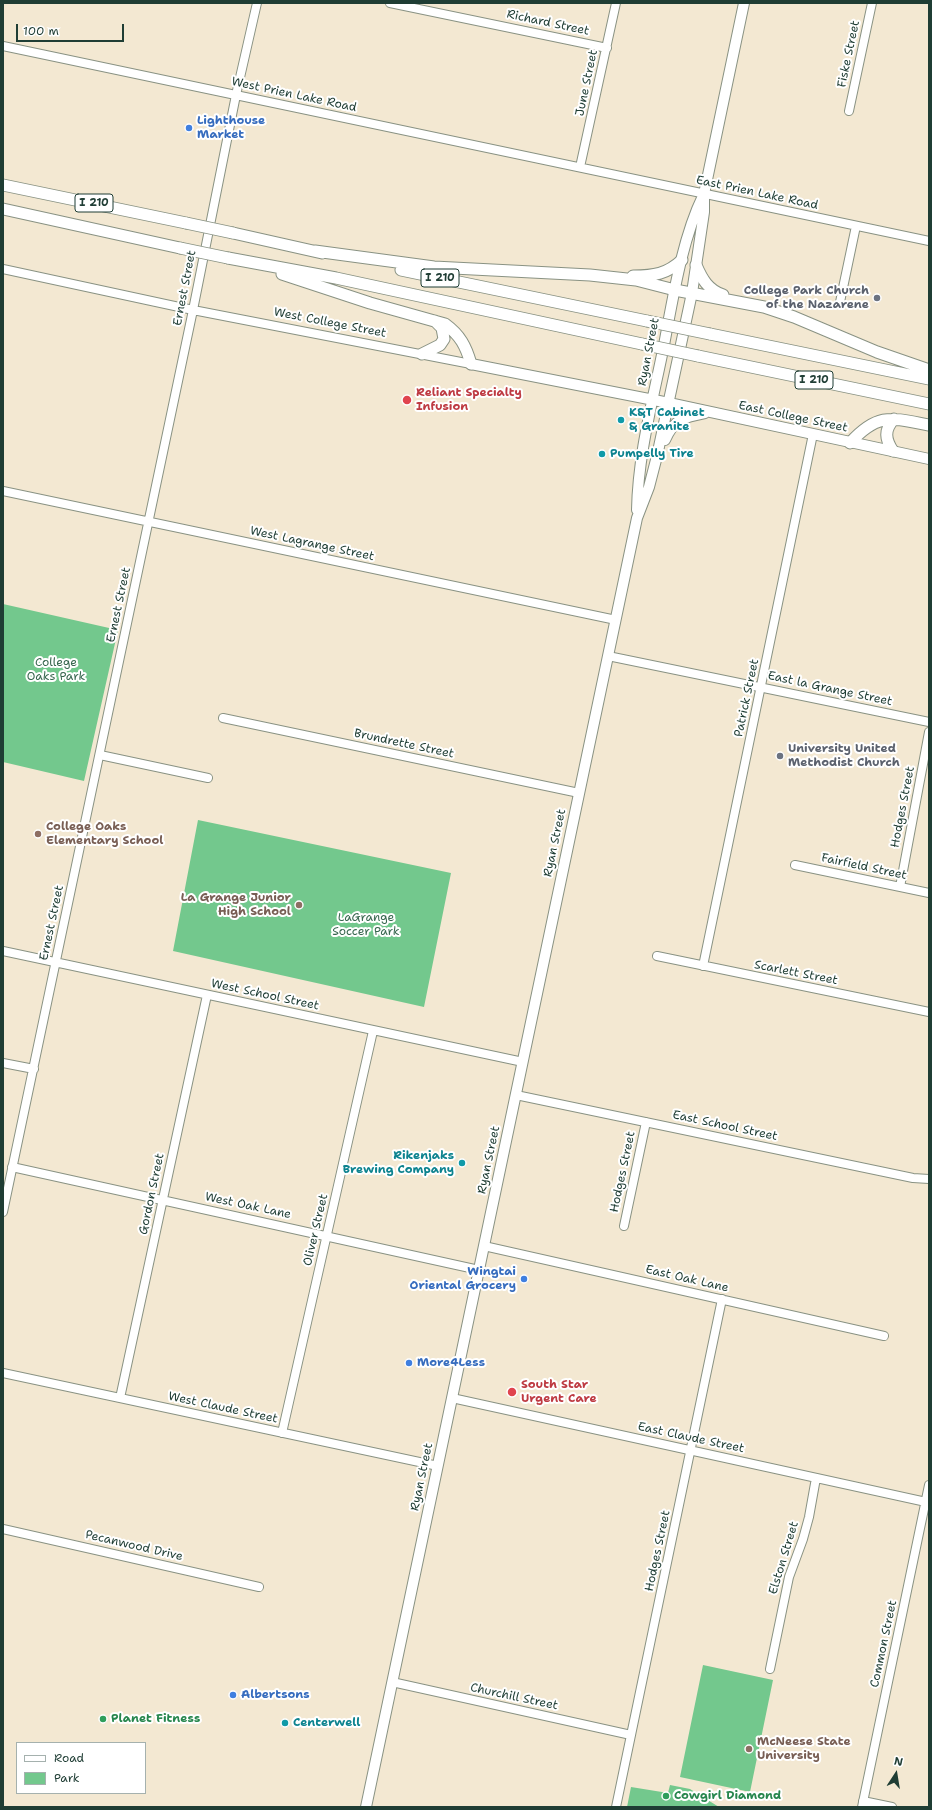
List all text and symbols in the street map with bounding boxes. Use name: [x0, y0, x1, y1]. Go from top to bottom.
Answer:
street label: Richard Street: [505, 7, 591, 39]
scale bar: [18, 16, 126, 42]
street label: Fiske Street: [835, 19, 863, 89]
text: 100 m: [23, 23, 59, 39]
street label: June Street: [573, 49, 601, 117]
street label: West Prien Lake Road: [230, 75, 358, 115]
place label: Lighthouse Market: [197, 114, 265, 142]
marker: Lighthouse Market: [184, 123, 194, 133]
street label: East Prien Lake Road: [695, 173, 819, 213]
road number: I 210: [75, 194, 113, 212]
street label: Ernest Street: [171, 249, 199, 327]
road number: I 210: [421, 269, 459, 287]
place label: College Park Church of the Nazarene: [744, 284, 869, 312]
marker: College Park Church of the Nazarene: [872, 293, 882, 303]
street label: West College Street: [273, 305, 387, 341]
street label: Ryan Street: [635, 317, 663, 387]
road number: I 210: [795, 371, 833, 389]
place label: Reliant Specialty Infusion: [416, 386, 522, 414]
marker: Reliant Specialty Infusion: [401, 394, 413, 406]
street label: East College Street: [737, 398, 849, 436]
place label: K&T Cabinet & Granite: [629, 406, 704, 434]
marker: K&T Cabinet & Granite: [616, 415, 626, 425]
place label: Pumpelly Tire: [610, 447, 694, 461]
marker: Pumpelly Tire: [597, 449, 607, 459]
street label: West Lagrange Street: [249, 524, 375, 564]
street label: Ernest Street: [104, 566, 134, 644]
park label: College Oaks Park: [27, 656, 85, 684]
street label: Patrick Street: [732, 658, 762, 738]
street label: East la Grange Street: [766, 669, 894, 709]
street label: Brundrette Street: [353, 726, 455, 762]
place label: University United Methodist Church: [788, 742, 900, 770]
marker: University United Methodist Church: [775, 751, 785, 761]
street label: Hodges Street: [888, 765, 918, 849]
street label: Ryan Street: [541, 808, 569, 878]
place label: College Oaks Elementary School: [46, 820, 163, 848]
marker: College Oaks Elementary School: [33, 829, 43, 839]
street label: Fairfield Street: [820, 851, 908, 883]
street label: Ernest Street: [37, 884, 67, 962]
place label: La Grange Junior High School: [181, 891, 291, 919]
marker: La Grange Junior High School: [294, 900, 304, 910]
park label: LaGrange Soccer Park: [332, 911, 400, 939]
street label: Scarlett Street: [753, 958, 839, 988]
street label: West School Street: [210, 977, 320, 1013]
street label: East School Street: [671, 1108, 779, 1144]
street label: Ryan Street: [475, 1125, 503, 1195]
street label: Hodges Street: [607, 1130, 639, 1214]
place label: Rikenjaks Brewing Company: [343, 1149, 454, 1177]
street label: Gordon Street: [136, 1152, 168, 1236]
marker: Rikenjaks Brewing Company: [457, 1158, 467, 1168]
street label: West Oak Lane: [204, 1190, 292, 1222]
street label: Oliver Street: [301, 1193, 331, 1267]
street label: East Oak Lane: [644, 1262, 730, 1296]
place label: Wingtai Oriental Grocery: [410, 1265, 516, 1293]
marker: Wingtai Oriental Grocery: [519, 1274, 529, 1284]
place label: More4Less: [417, 1356, 485, 1370]
marker: More4Less: [404, 1358, 414, 1368]
place label: South Star Urgent Care: [521, 1378, 597, 1406]
marker: South Star Urgent Care: [506, 1386, 518, 1398]
street label: West Claude Street: [167, 1389, 279, 1427]
street label: East Claude Street: [636, 1420, 746, 1456]
street label: Ryan Street: [408, 1442, 436, 1512]
street label: Hodges Street: [642, 1509, 674, 1593]
street label: Elston Street: [766, 1520, 802, 1596]
street label: Pecanwood Drive: [84, 1528, 184, 1564]
street label: Common Street: [868, 1599, 900, 1689]
street label: Churchill Street: [469, 1681, 559, 1713]
place label: Albertsons: [241, 1688, 310, 1702]
marker: Albertsons: [228, 1690, 238, 1700]
place label: Planet Fitness: [111, 1712, 200, 1726]
marker: Planet Fitness: [98, 1714, 108, 1724]
place label: Centerwell: [293, 1716, 360, 1730]
marker: Centerwell: [280, 1718, 290, 1728]
place label: McNeese State University: [757, 1735, 851, 1763]
legend: [16, 1742, 146, 1794]
marker: McNeese State University: [744, 1744, 754, 1754]
text: Road: [54, 1750, 84, 1766]
north arrow: [876, 1754, 916, 1794]
text: N: [893, 1754, 904, 1770]
text: Park: [54, 1770, 80, 1786]
place label: Cowgirl Diamond: [674, 1789, 781, 1803]
marker: Cowgirl Diamond: [661, 1791, 671, 1801]

